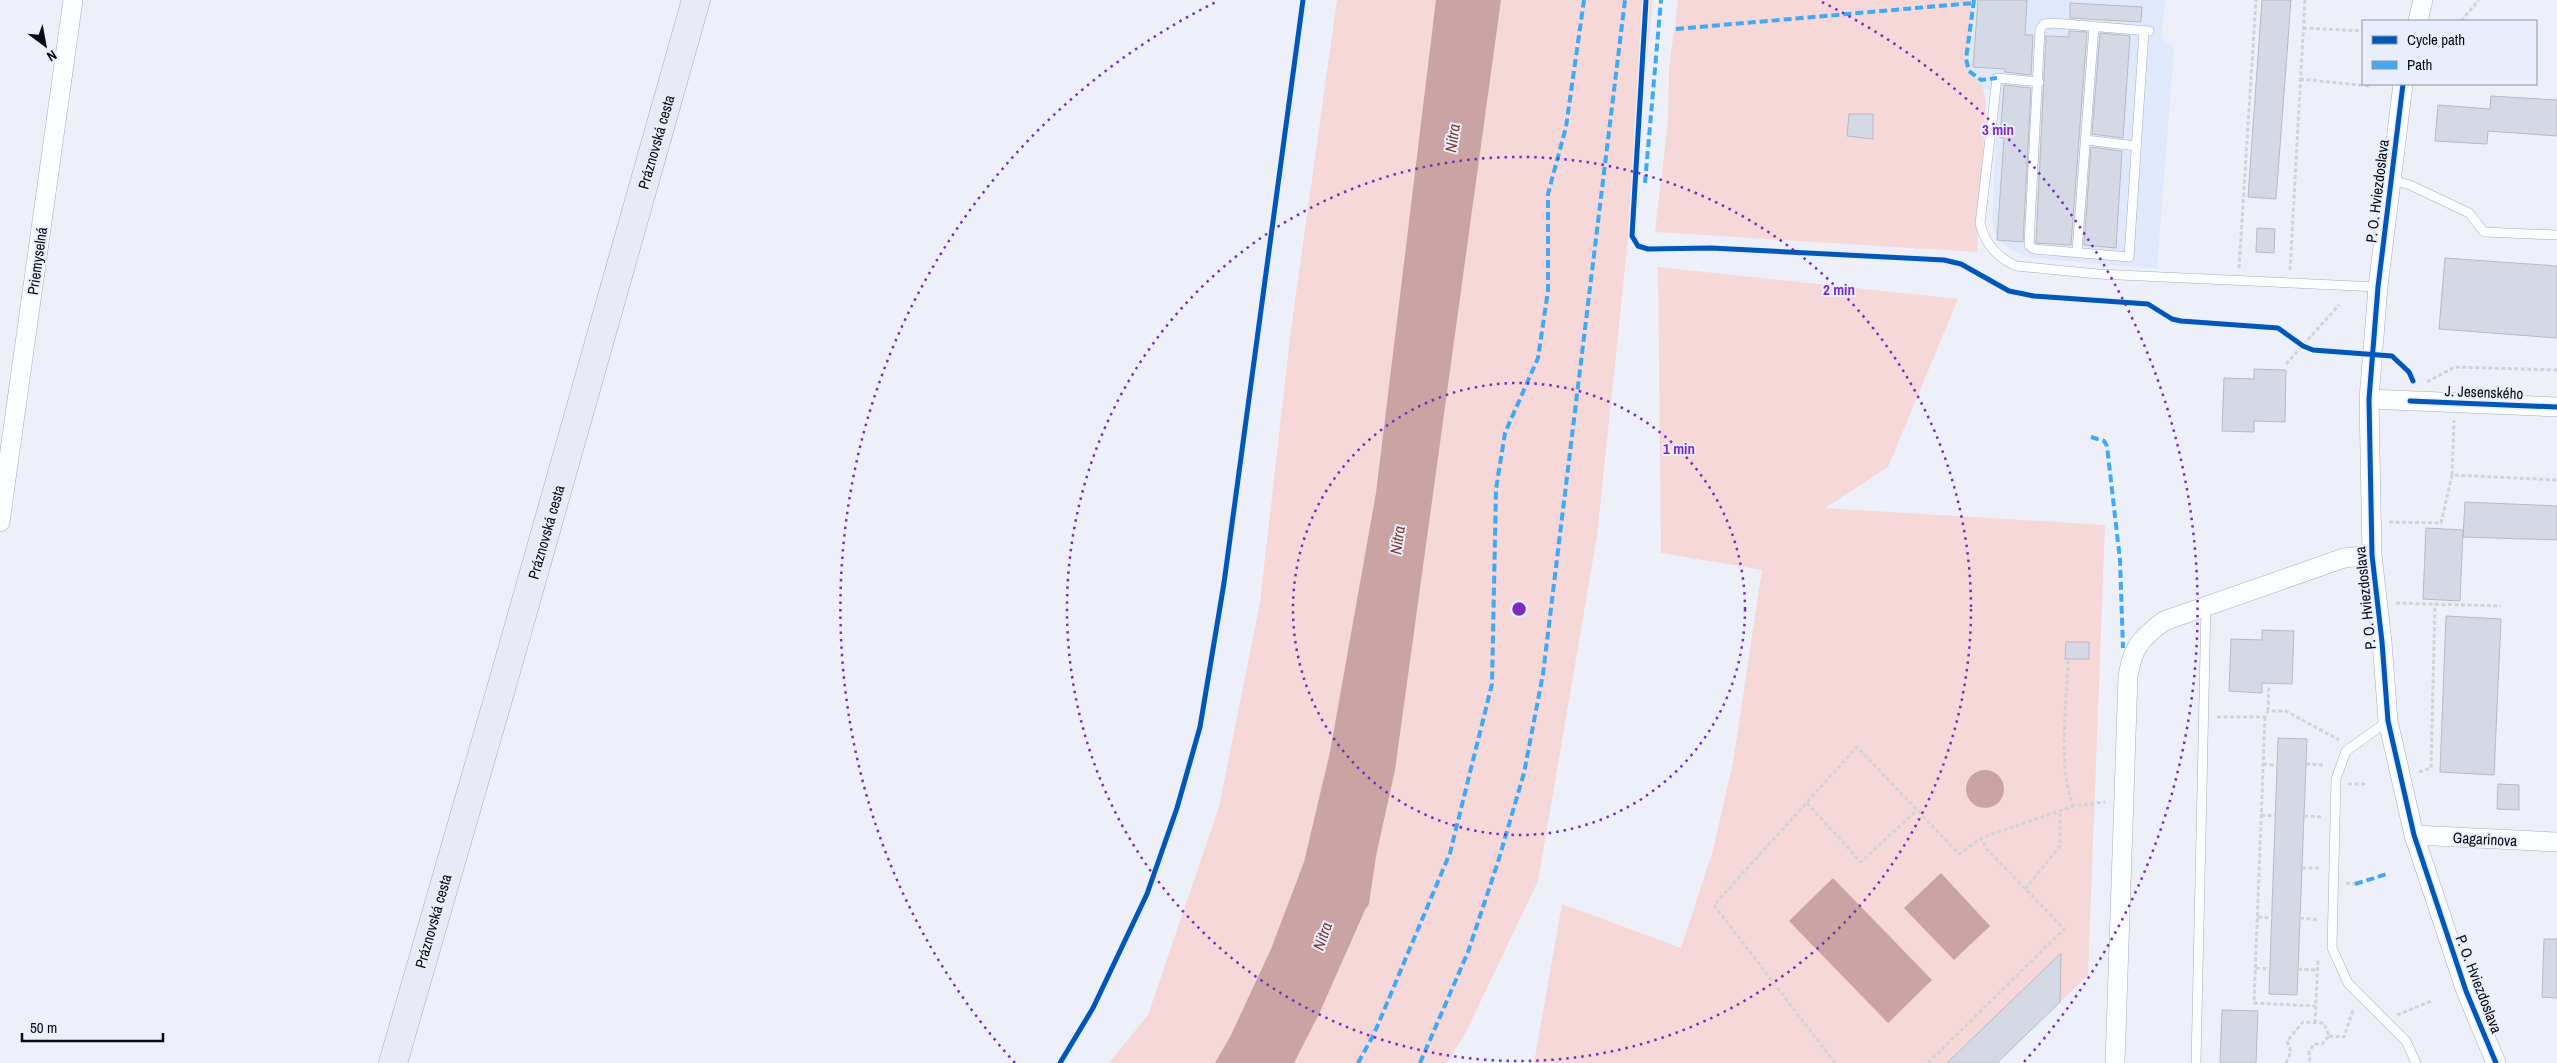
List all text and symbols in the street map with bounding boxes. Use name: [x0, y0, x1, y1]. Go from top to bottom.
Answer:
north arrow: [20, 20, 70, 70]
legend: [2362, 20, 2537, 85]
text: Cycle path: [2407, 29, 2465, 50]
text: N: [44, 46, 60, 66]
text: Path: [2407, 54, 2432, 75]
street label: Práznovská cesta: [633, 92, 680, 192]
text: 3 min: [1982, 119, 2014, 140]
water label: Nitra: [1439, 122, 1465, 154]
street label: P. O. Hviezdoslava: [2360, 138, 2394, 244]
street label: Priemyselná: [22, 226, 52, 296]
text: 2 min: [1823, 279, 1855, 300]
street label: J. Jesenského: [2444, 380, 2524, 404]
text: 1 min: [1663, 438, 1695, 459]
street label: Práznovská cesta: [523, 482, 570, 582]
water label: Nitra: [1384, 524, 1410, 556]
street label: P. O. Hviezdoslava: [2349, 545, 2381, 651]
centre of rings: [1510, 600, 1528, 618]
street label: Gagarinova: [2452, 827, 2518, 851]
street label: Práznovská cesta: [410, 871, 457, 971]
water label: Nitra: [1307, 919, 1337, 953]
street label: P. O. Hviezdoslava: [2451, 932, 2507, 1036]
scale bar: [22, 1010, 164, 1042]
text: 50 m: [30, 1017, 57, 1038]

